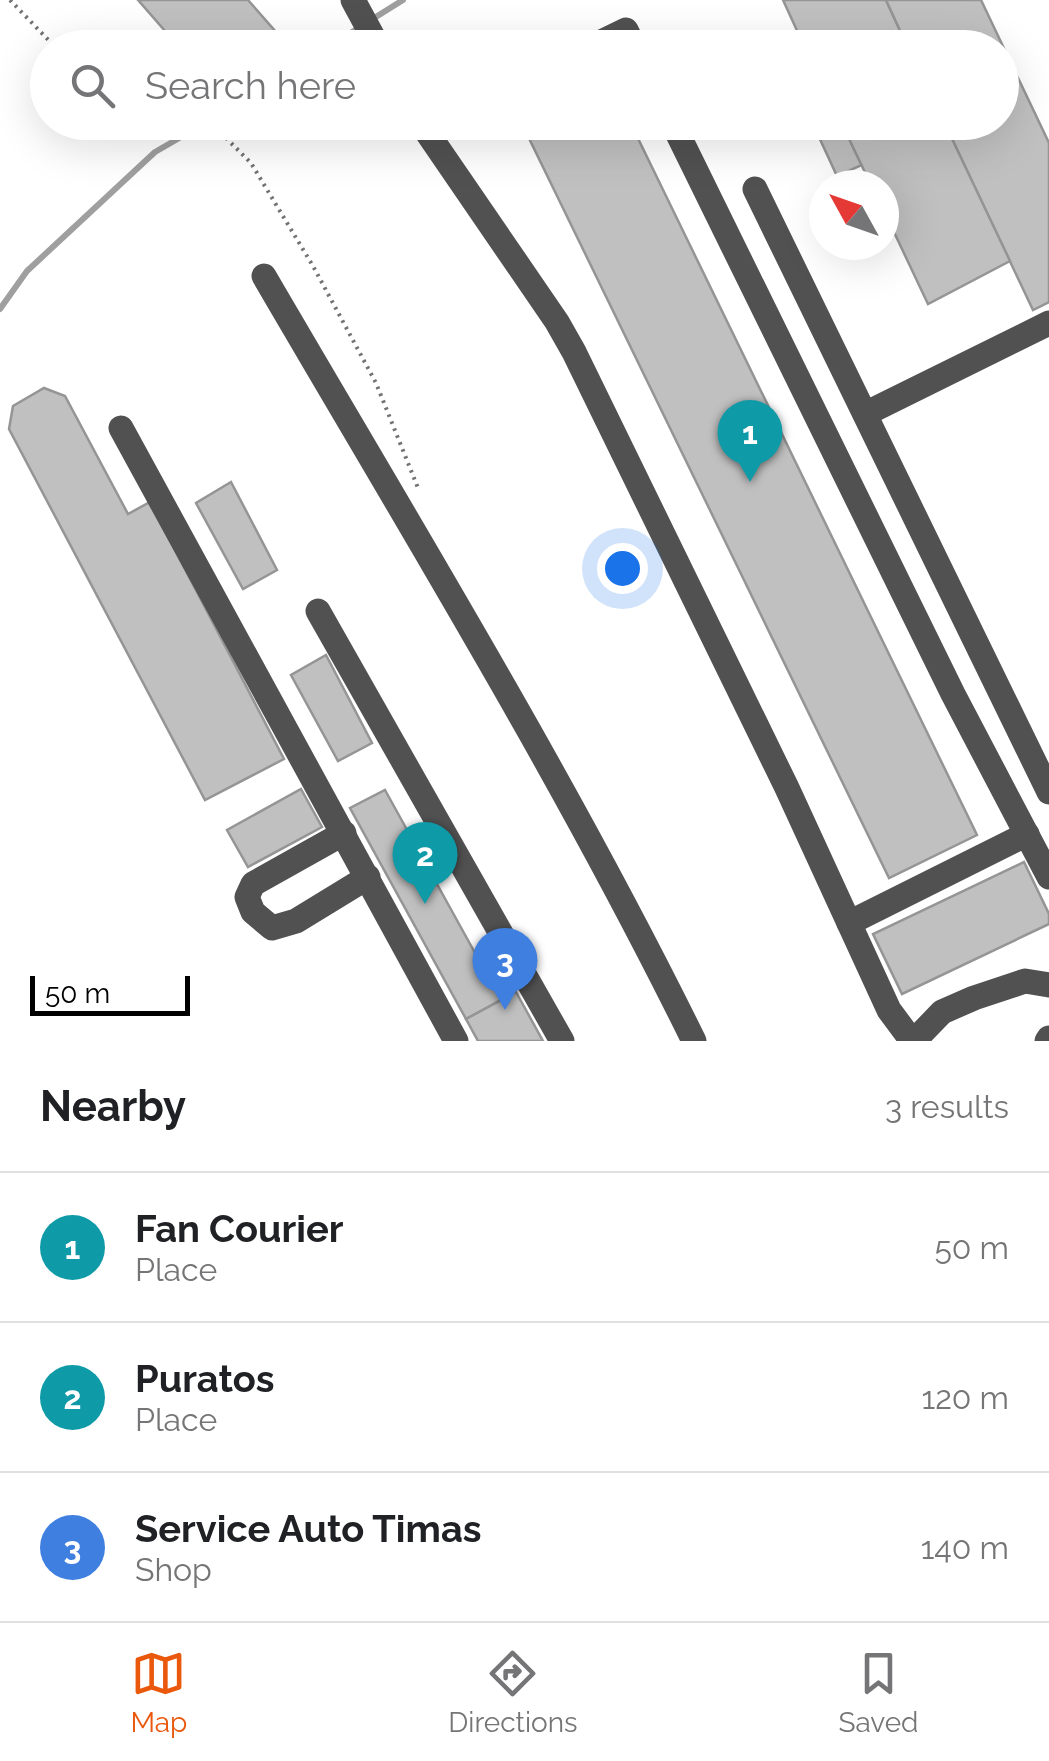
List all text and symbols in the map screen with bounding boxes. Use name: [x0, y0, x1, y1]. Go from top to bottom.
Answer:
search box: [30, 30, 1019, 140]
icon: search: [65, 58, 120, 113]
text: Search here: [145, 63, 356, 108]
north arrow: [809, 170, 899, 260]
pin: 1: [718, 400, 782, 482]
your location: [597, 543, 648, 594]
pin: 2: [392, 822, 458, 904]
pin: 3: [472, 928, 538, 1010]
scale bar: [30, 971, 190, 1016]
text: 50 m: [45, 977, 110, 1010]
text: Nearby: [40, 1082, 186, 1131]
text: 3 results: [885, 1088, 1009, 1125]
text: Fan Courier: [135, 1206, 343, 1251]
text: 1: [65, 1229, 80, 1266]
text: 50 m: [934, 1229, 1009, 1266]
text: Place: [135, 1251, 217, 1288]
text: Puratos: [135, 1356, 275, 1401]
text: 2: [63, 1379, 82, 1416]
text: 120 m: [921, 1379, 1009, 1416]
text: Place: [135, 1401, 217, 1438]
text: Service Auto Timas: [135, 1506, 481, 1551]
text: 3: [64, 1529, 81, 1566]
text: 140 m: [921, 1529, 1009, 1566]
text: Shop: [135, 1551, 212, 1588]
tab: Map: [130, 1646, 187, 1739]
tab: Directions: [448, 1646, 578, 1739]
tab: Saved: [838, 1646, 919, 1739]

